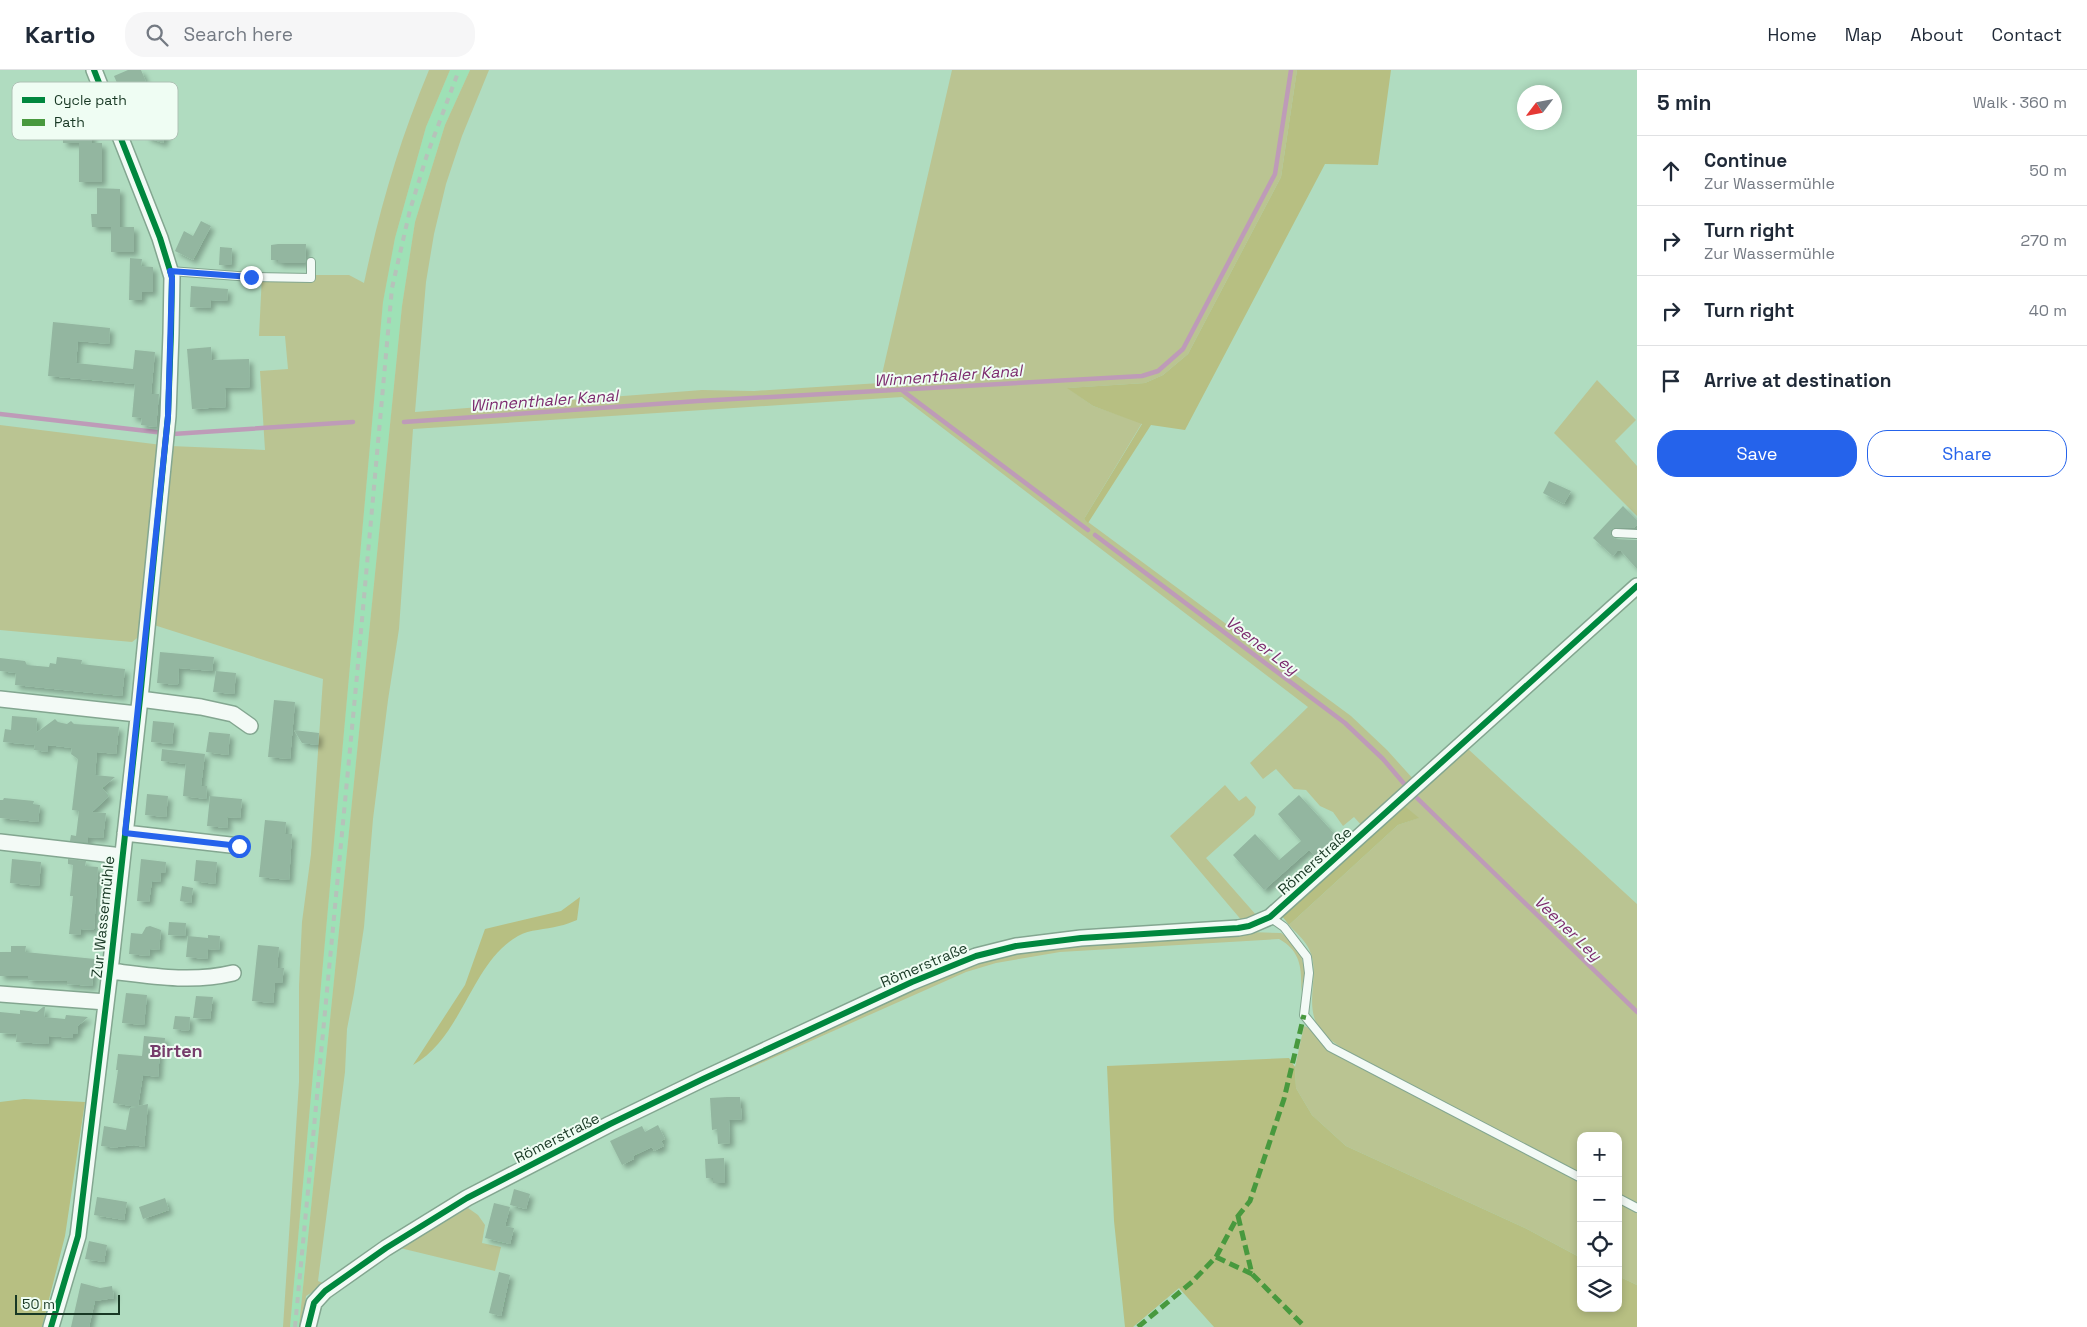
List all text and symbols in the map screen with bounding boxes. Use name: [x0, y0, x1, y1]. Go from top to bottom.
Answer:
search box: [125, 12, 475, 57]
text: Kartio: [25, 19, 95, 50]
icon: search: [143, 21, 171, 49]
text: Search here: [183, 22, 293, 47]
text: Home: [1768, 23, 1817, 46]
text: Map: [1845, 23, 1882, 46]
text: About: [1910, 23, 1964, 46]
text: Contact: [1992, 23, 2062, 46]
legend: [12, 82, 178, 140]
north arrow: [1517, 85, 1562, 130]
text: 5 min: [1657, 89, 1711, 116]
text: Cycle path: [54, 91, 127, 109]
text: Walk · 360 m: [1973, 92, 2067, 113]
text: Path: [54, 113, 85, 131]
text: Continue: [1704, 148, 1787, 173]
icon: ahead: [1657, 157, 1685, 185]
text: 50 m: [2029, 160, 2067, 181]
text: Zur Wassermühle: [1704, 173, 1835, 194]
text: Turn right: [1704, 218, 1794, 243]
icon: right: [1657, 227, 1685, 255]
text: 270 m: [2020, 230, 2067, 251]
text: Zur Wassermühle: [1704, 243, 1835, 264]
route end: [240, 266, 263, 289]
icon: right: [1657, 297, 1685, 325]
text: Turn right: [1704, 298, 1794, 323]
text: 40 m: [2029, 300, 2067, 321]
water label: Winnenthaler Kanal: [873, 360, 1025, 391]
icon: arrive: [1657, 367, 1685, 395]
text: Arrive at destination: [1704, 368, 1892, 393]
water label: Winnenthaler Kanal: [469, 385, 621, 416]
button: Save: [1657, 430, 1857, 477]
button: Share: [1867, 430, 2067, 477]
water label: Veener Ley: [1221, 611, 1303, 680]
street label: Römerstraße: [1274, 822, 1356, 899]
route start: [228, 835, 251, 858]
street label: Zur Wassermühle: [87, 855, 118, 979]
water label: Veener Ley: [1530, 891, 1607, 966]
street label: Römerstraße: [877, 938, 970, 991]
district label: Birten: [149, 1039, 203, 1062]
street label: Römerstraße: [511, 1108, 603, 1167]
map controls: [1577, 1132, 1622, 1312]
button: +: [1577, 1132, 1622, 1177]
button: −: [1577, 1177, 1622, 1222]
button: locate: [1577, 1222, 1622, 1267]
button: layers: [1577, 1267, 1622, 1312]
scale bar: [15, 1292, 120, 1315]
text: 50 m: [22, 1295, 55, 1313]

